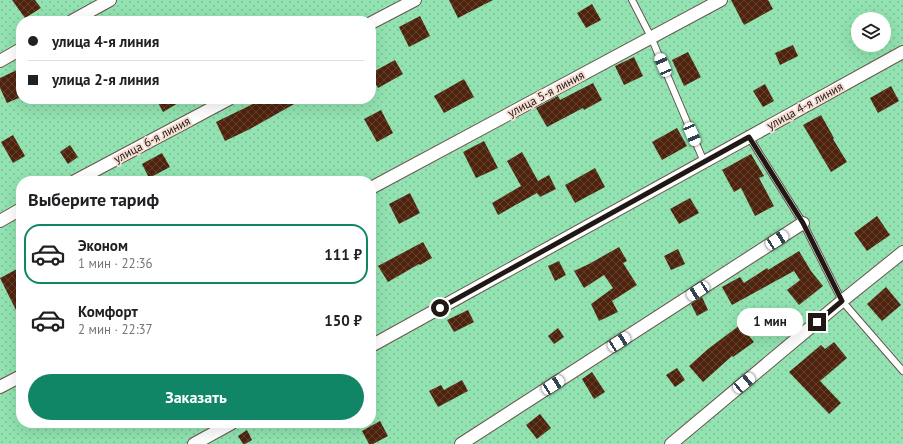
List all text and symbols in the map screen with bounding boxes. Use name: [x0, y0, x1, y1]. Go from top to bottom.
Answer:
map controls: [851, 12, 891, 52]
button: layers: [851, 12, 891, 52]
text: улица 4-я линия: [52, 32, 159, 51]
car: [653, 52, 673, 78]
street label: улица 5-я линия: [505, 67, 587, 120]
text: улица 2-я линия: [52, 70, 159, 89]
street label: улица 4-я линия: [764, 78, 845, 133]
street label: улица 6-я линия: [111, 113, 193, 166]
car: [682, 121, 702, 147]
text: Выберите тариф: [28, 188, 159, 211]
car: [764, 228, 790, 252]
icon: car: [30, 236, 66, 272]
text: Эконом: [78, 236, 128, 255]
text: 111 ₽: [324, 245, 362, 264]
text: 1 мин · 22:36: [78, 255, 153, 272]
car: [685, 279, 711, 303]
route start: [431, 299, 449, 317]
icon: car: [30, 302, 66, 338]
text: Комфорт: [78, 302, 138, 321]
callout: 1 мин: [737, 308, 803, 336]
text: 150 ₽: [324, 311, 362, 330]
text: 1 мин: [753, 313, 787, 330]
route end: [808, 313, 826, 331]
text: 2 мин · 22:37: [78, 321, 153, 338]
car: [606, 330, 632, 354]
car: [731, 371, 757, 395]
car: [540, 373, 566, 397]
button: Заказать: [28, 374, 364, 420]

